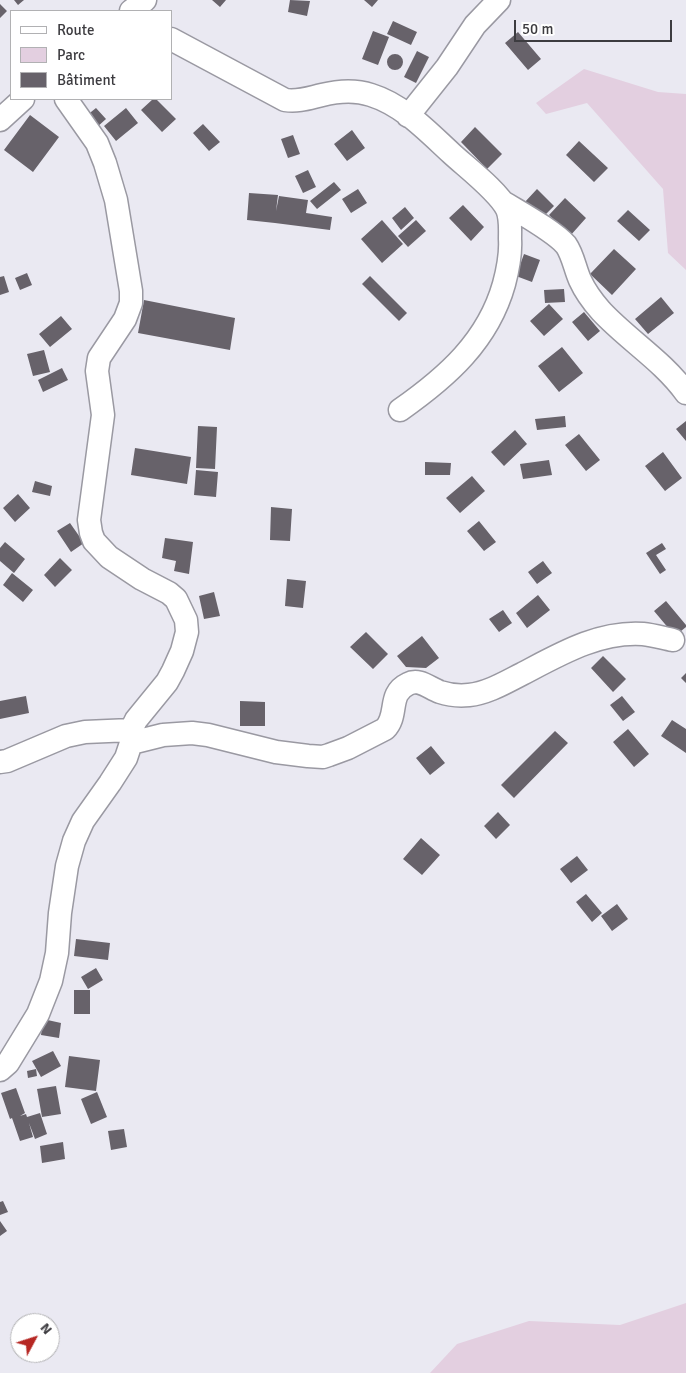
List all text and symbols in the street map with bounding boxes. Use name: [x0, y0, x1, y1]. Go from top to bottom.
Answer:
legend: [10, 10, 172, 100]
scale bar: [516, 10, 674, 42]
text: 50 m: [522, 20, 553, 38]
text: Route: [57, 21, 94, 39]
text: Parc: [57, 46, 85, 64]
text: Bâtiment: [57, 71, 116, 89]
north arrow: [10, 1313, 60, 1363]
text: N: [36, 1319, 56, 1338]

